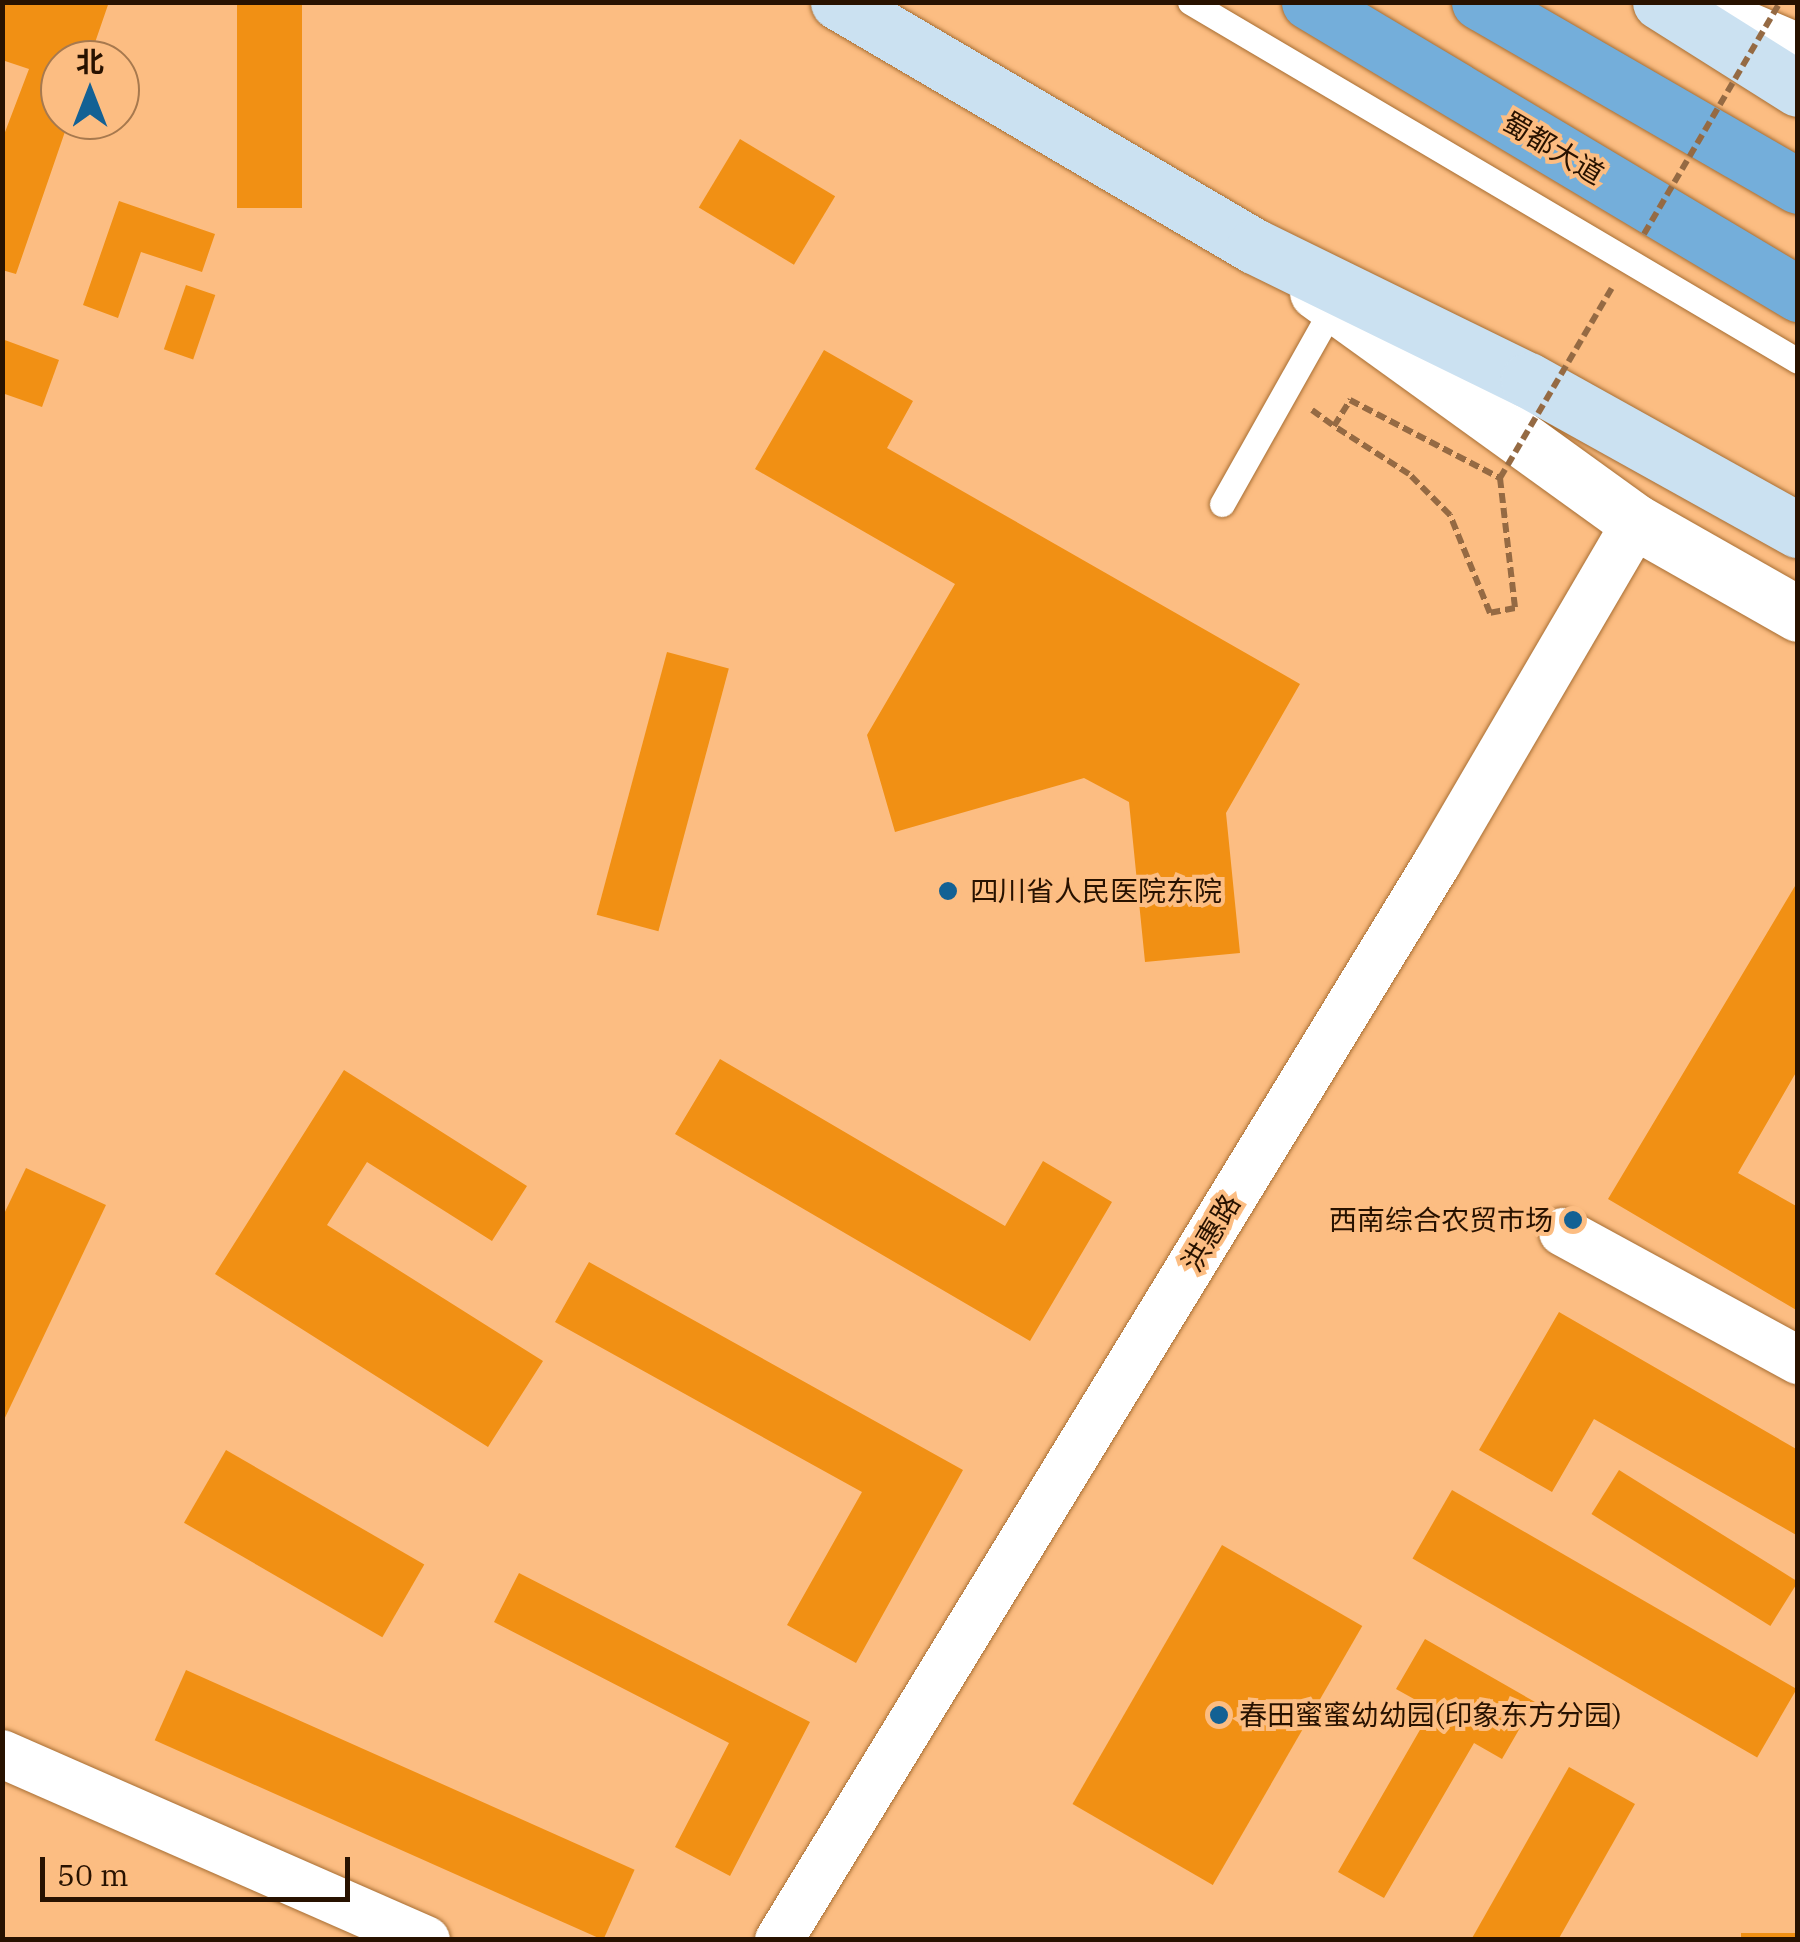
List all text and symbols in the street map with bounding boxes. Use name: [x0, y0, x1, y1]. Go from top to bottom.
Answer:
north arrow: [40, 40, 140, 140]
text: 北: [76, 43, 104, 80]
street label: 蜀都大道: [1496, 105, 1610, 191]
place label: 四川省人民医院东院: [970, 874, 1222, 908]
marker: 四川省人民医院东院: [935, 878, 961, 904]
street label: 洪惠路: [1175, 1188, 1247, 1278]
place label: 西南综合农贸市场: [1329, 1203, 1553, 1237]
marker: 西南综合农贸市场: [1562, 1209, 1584, 1231]
place label: 春田蜜蜜幼幼园(印象东方分园): [1239, 1698, 1621, 1732]
marker: 春田蜜蜜幼幼园(印象东方分园): [1208, 1704, 1230, 1726]
scale bar: [45, 1837, 355, 1899]
text: 50 m: [57, 1855, 129, 1894]

